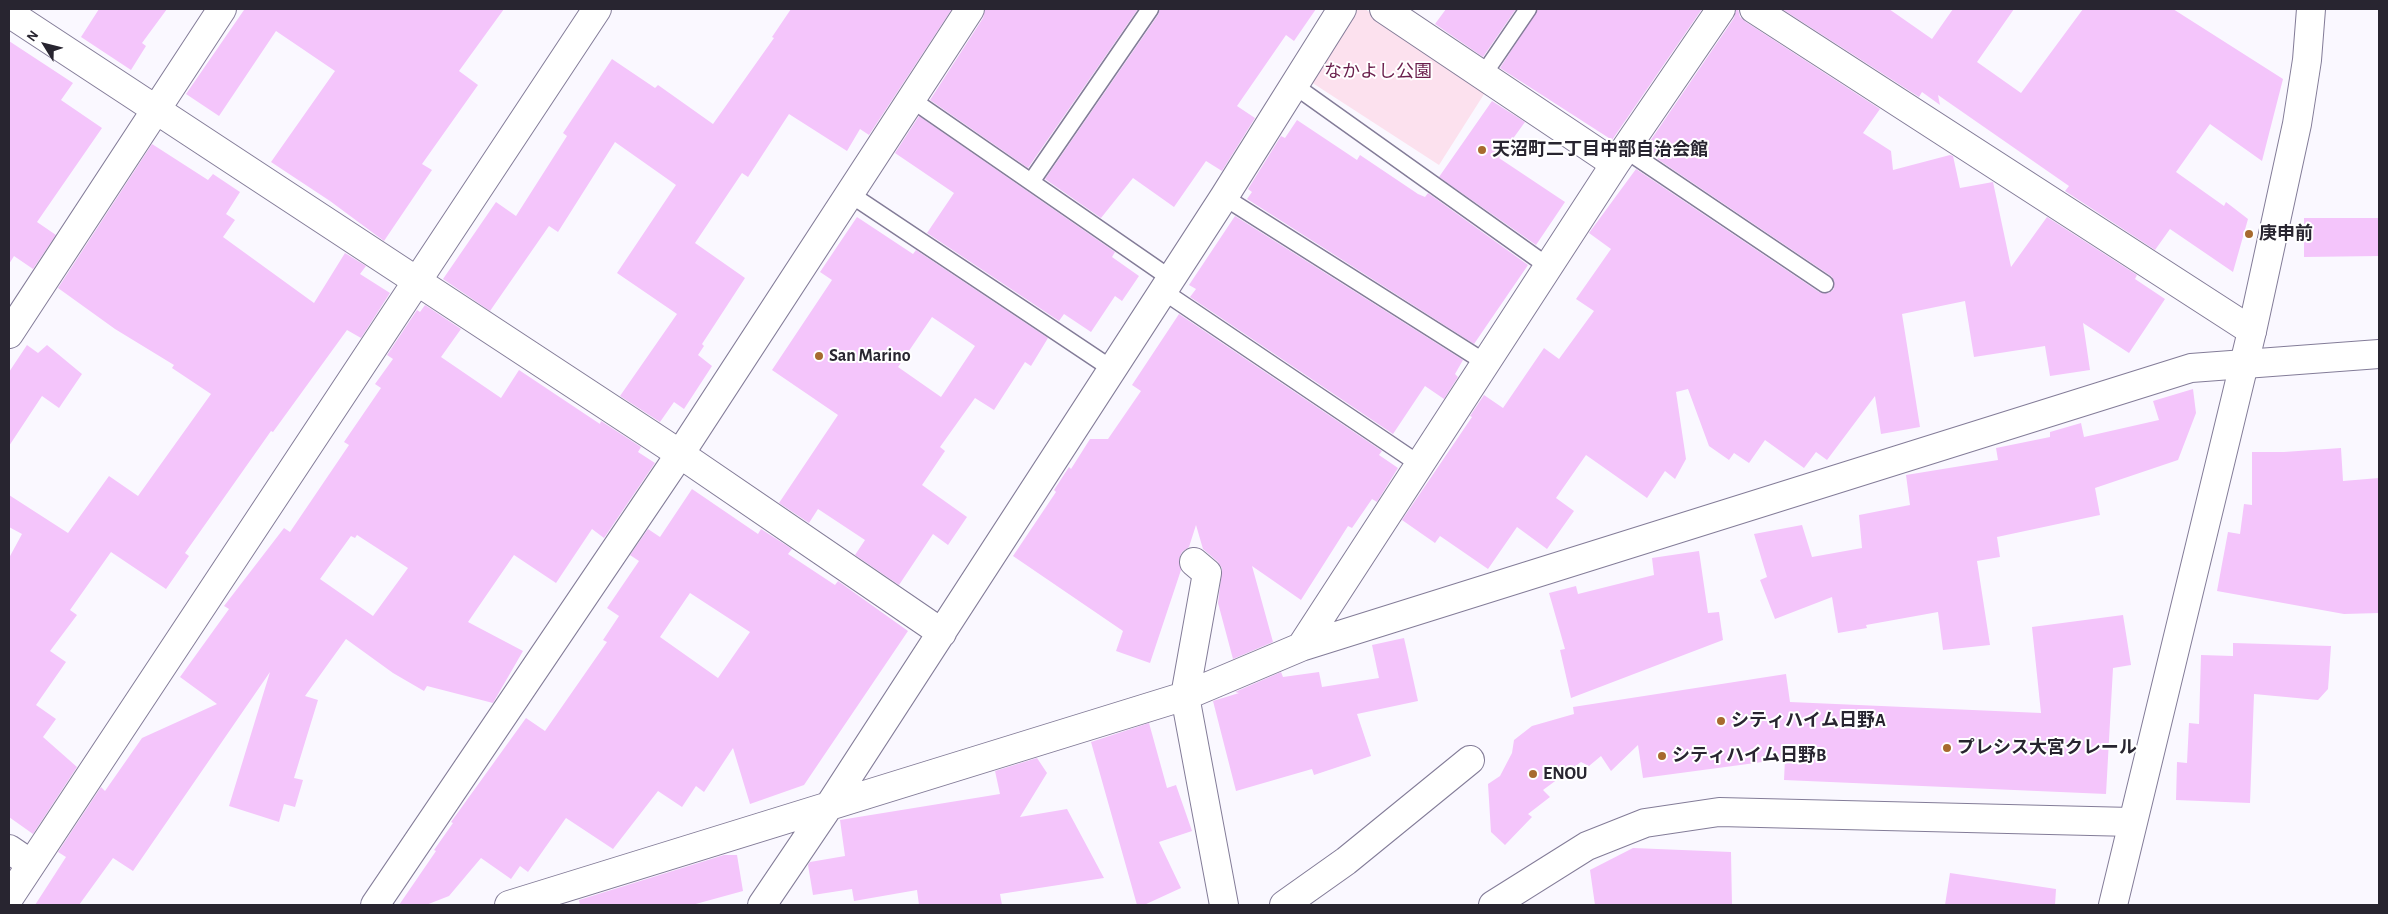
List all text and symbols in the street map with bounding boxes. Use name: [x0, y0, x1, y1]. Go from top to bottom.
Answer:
north arrow: [20, 20, 70, 70]
text: N: [24, 28, 41, 44]
park label: なかよし公園: [1324, 61, 1432, 83]
place label: 天沼町二丁目中部自治会館: [1492, 139, 1708, 161]
marker: 天沼町二丁目中部自治会館: [1476, 144, 1488, 156]
place label: 庚申前: [2259, 223, 2313, 245]
marker: 庚申前: [2243, 228, 2255, 240]
place label: San Marino: [829, 345, 911, 367]
marker: San Marino: [813, 350, 825, 362]
place label: シティハイム日野A: [1731, 710, 1886, 732]
marker: シティハイム日野A: [1715, 715, 1727, 727]
place label: プレシス大宮クレール: [1957, 737, 2137, 759]
marker: プレシス大宮クレール: [1941, 742, 1953, 754]
place label: シティハイム日野B: [1672, 745, 1826, 767]
marker: シティハイム日野B: [1656, 750, 1668, 762]
place label: ENOU: [1543, 763, 1588, 785]
marker: ENOU: [1527, 768, 1539, 780]

